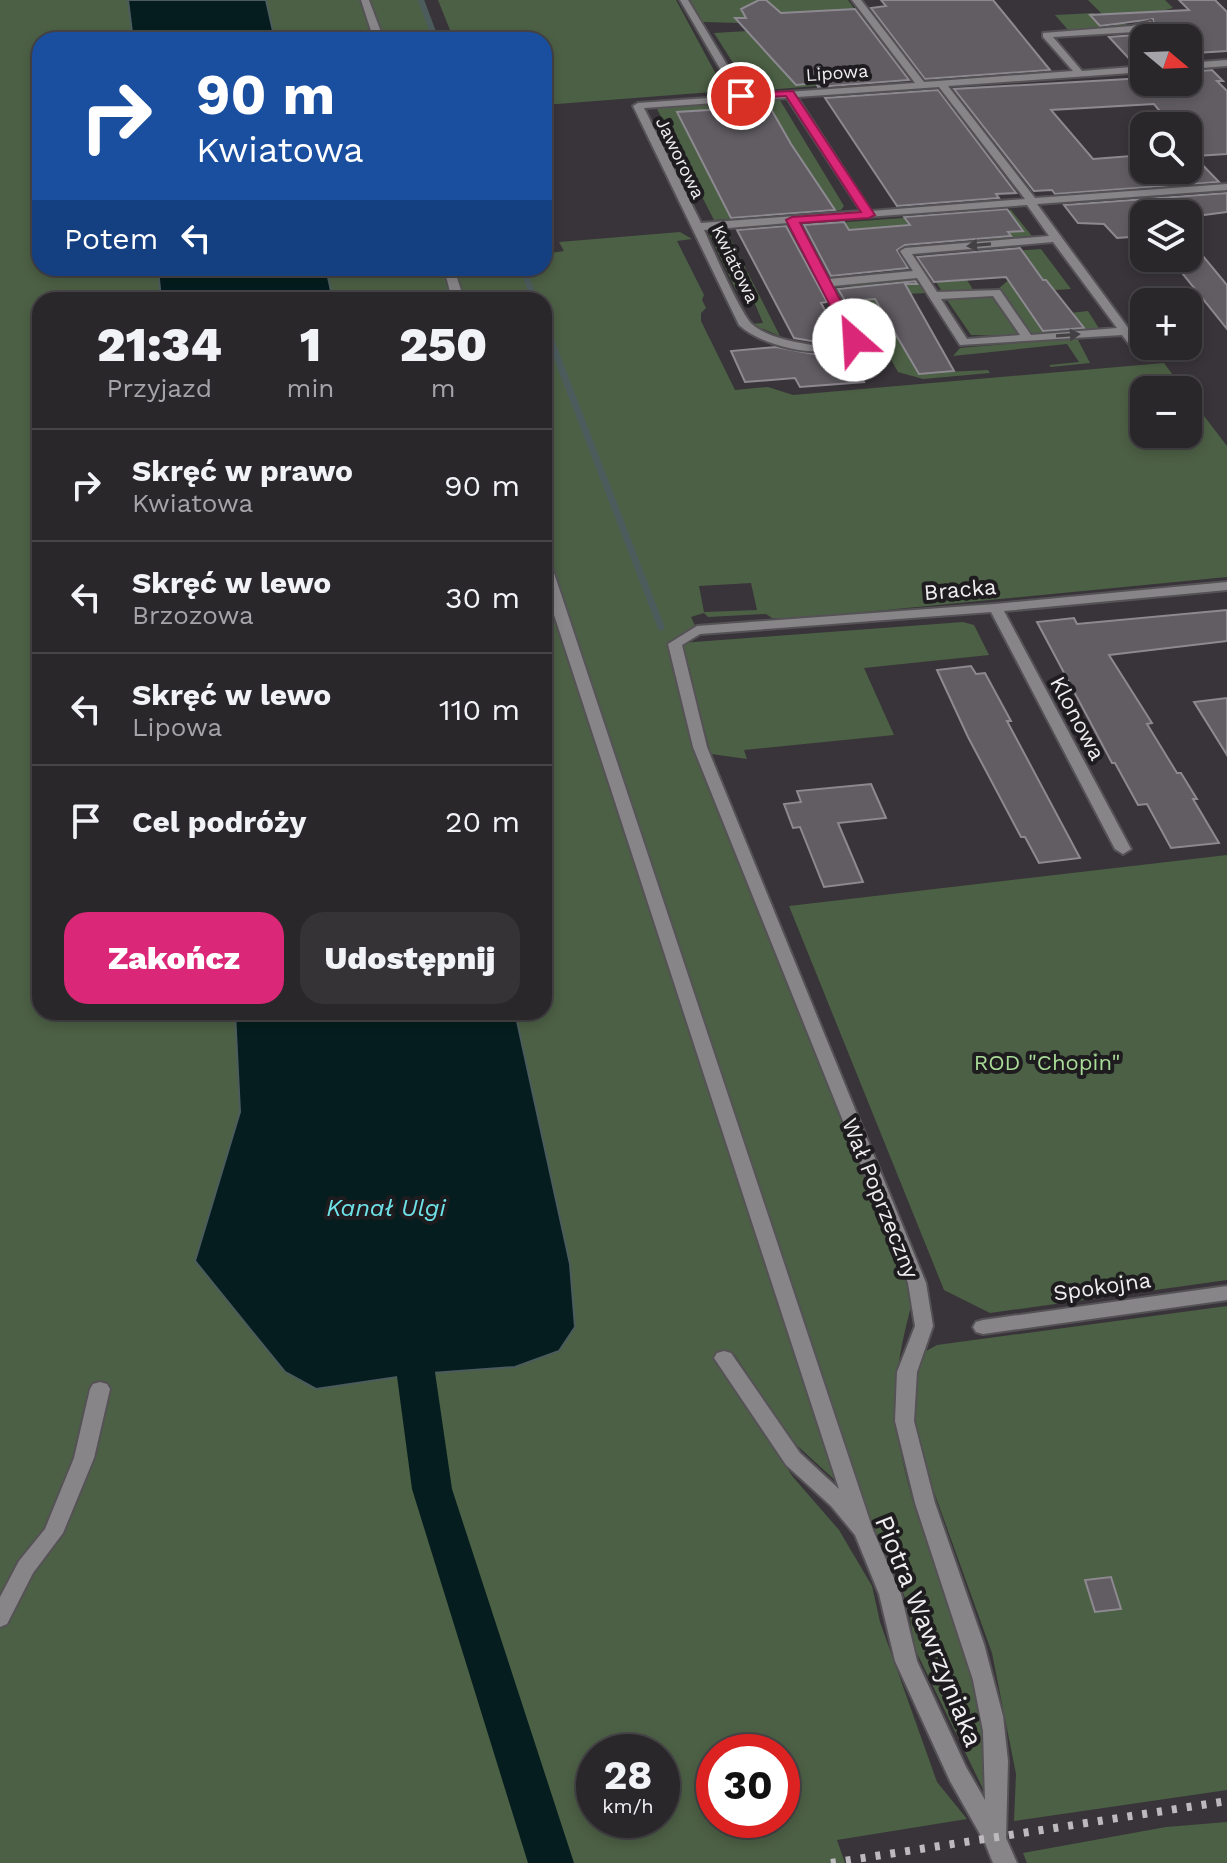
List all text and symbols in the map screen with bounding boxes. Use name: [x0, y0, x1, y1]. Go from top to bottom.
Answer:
north arrow: [1130, 24, 1202, 96]
map controls: [1130, 24, 1202, 448]
street label: Lipowa: [805, 60, 869, 85]
text: 90 m: [196, 62, 335, 128]
pin: [707, 62, 775, 130]
icon: right: [64, 64, 168, 168]
icon: arrive: [719, 74, 763, 118]
button: search: [1130, 112, 1202, 184]
street label: Jaworowa: [652, 114, 709, 202]
text: Kwiatowa: [196, 129, 364, 171]
button: layers: [1130, 200, 1202, 272]
icon: left: [174, 216, 218, 260]
text: Potem: [64, 221, 158, 256]
street label: Kwiatowa: [708, 221, 763, 306]
one-way arrow: [966, 239, 991, 252]
button: +: [1130, 288, 1202, 360]
position arrow: [812, 298, 896, 382]
text: 21:34: [97, 316, 222, 373]
text: 1: [300, 316, 321, 373]
text: 250: [399, 316, 487, 373]
one-way arrow: [1056, 329, 1081, 342]
text: Przyjazd: [107, 373, 212, 403]
text: min: [287, 373, 334, 403]
text: m: [431, 373, 456, 403]
button: −: [1130, 376, 1202, 448]
text: Skręć w prawo: [132, 453, 353, 488]
icon: right: [64, 463, 108, 507]
text: 90 m: [444, 468, 520, 503]
text: Kwiatowa: [132, 488, 253, 518]
text: Skręć w lewo: [132, 565, 331, 600]
street label: Bracka: [923, 574, 997, 605]
icon: left: [64, 575, 108, 619]
text: 30 m: [445, 580, 520, 615]
text: Brzozowa: [132, 600, 254, 630]
street label: Klonowa: [1045, 672, 1110, 764]
text: Skręć w lewo: [132, 677, 331, 712]
icon: left: [64, 687, 108, 731]
text: 110 m: [439, 692, 520, 727]
text: Lipowa: [132, 712, 222, 742]
icon: arrive: [64, 799, 108, 843]
text: Cel podróży: [132, 804, 306, 839]
text: 20 m: [445, 804, 520, 839]
button: Zakończ: [64, 912, 284, 1004]
button: Udostępnij: [300, 912, 520, 1004]
park label: ROD "Chopin": [974, 1050, 1120, 1075]
street label: Wał Poprzeczny: [837, 1114, 924, 1283]
water label: Kanał Ulgi: [326, 1194, 446, 1222]
street label: Spokojna: [1052, 1267, 1152, 1306]
street label: Piotra Wawrzyniaka: [869, 1511, 989, 1751]
speed limit sign: 30: [696, 1734, 800, 1838]
text: 28: [604, 1752, 652, 1799]
text: km/h: [602, 1794, 654, 1818]

